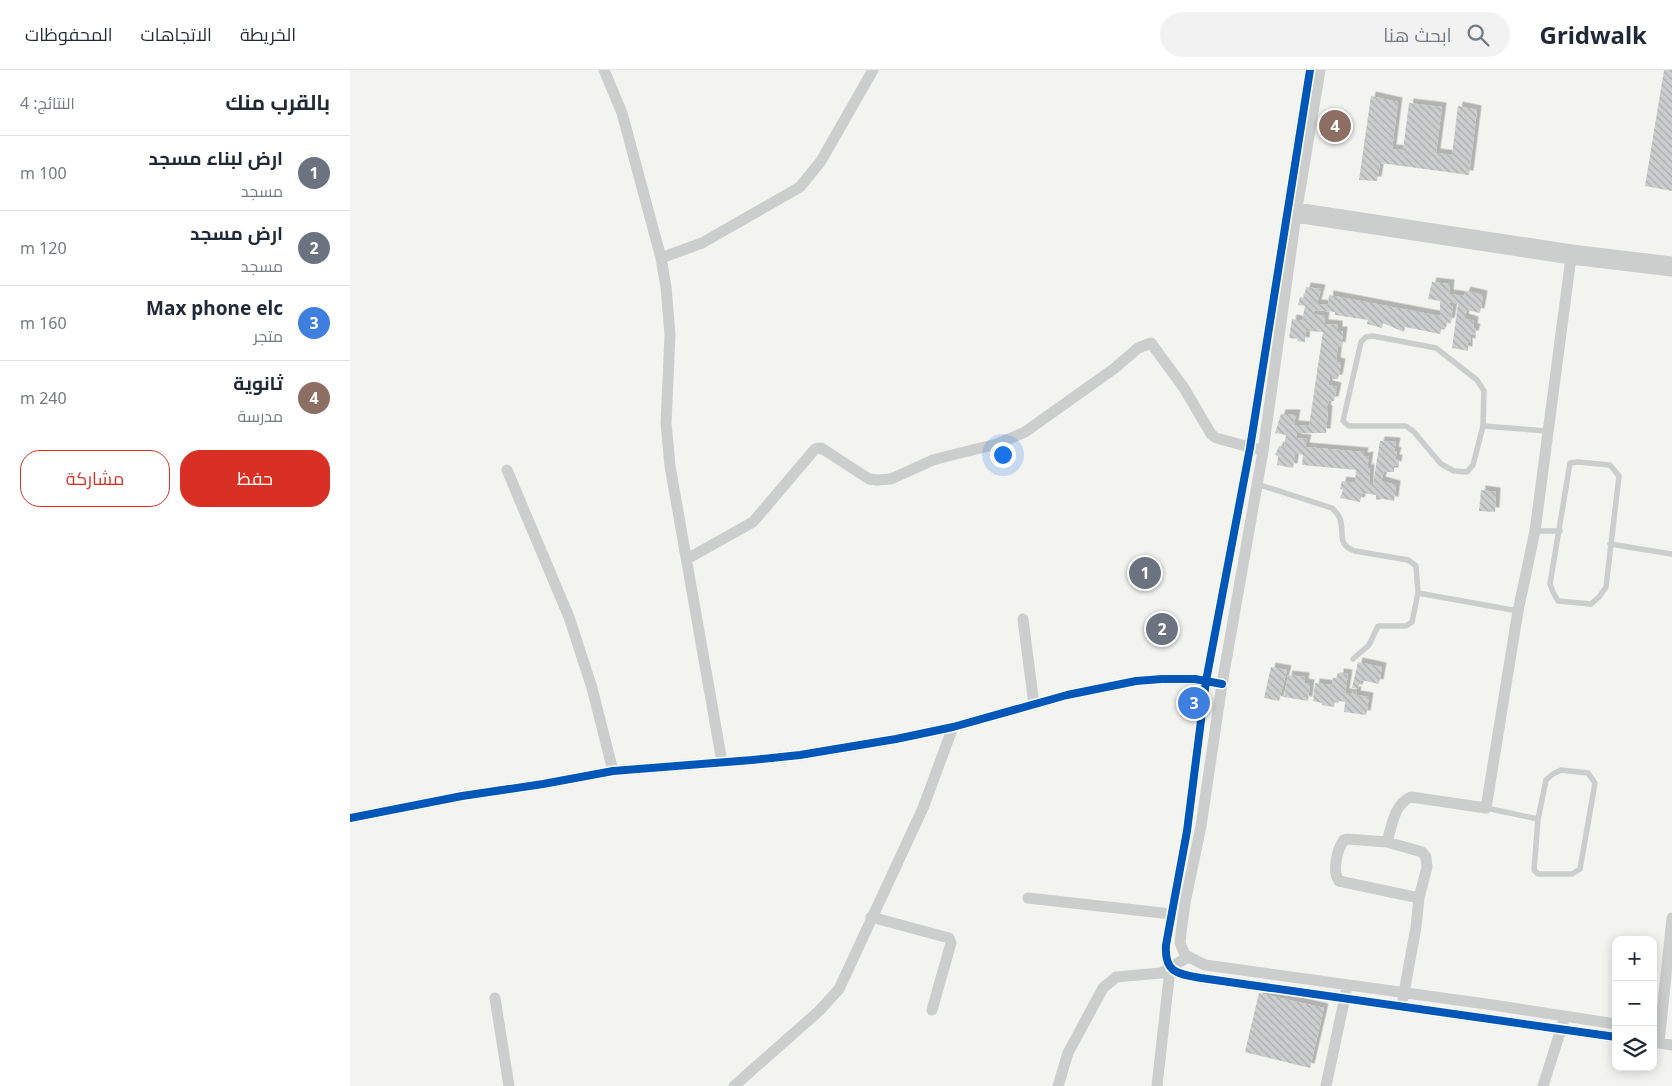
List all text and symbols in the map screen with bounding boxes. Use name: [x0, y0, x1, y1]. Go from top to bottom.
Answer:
search box: [1160, 12, 1510, 57]
text: Gridwalk: [1540, 18, 1647, 51]
icon: search: [1464, 21, 1492, 49]
text: المحفوظات: [25, 22, 113, 46]
text: الاتجاهات: [141, 22, 212, 46]
text: الخريطة: [240, 22, 296, 46]
text: ابحث هنا: [1383, 22, 1452, 48]
text: بالقرب منك: [225, 88, 330, 116]
text: النتائج: 4: [20, 92, 75, 114]
pin: 4: [1319, 107, 1351, 145]
text: ارض لبناء مسجد: [149, 145, 283, 171]
text: 100 m: [20, 162, 67, 184]
text: 1: [309, 162, 319, 184]
text: مسجد: [241, 180, 283, 202]
text: ارض مسجد: [190, 220, 283, 246]
text: 120 m: [20, 237, 67, 259]
text: 2: [309, 237, 319, 259]
text: مسجد: [241, 255, 283, 277]
text: Max phone elc: [146, 295, 283, 321]
text: 160 m: [20, 312, 67, 334]
text: 3: [309, 312, 319, 334]
text: متجر: [254, 325, 283, 347]
text: ثانوية: [233, 370, 283, 396]
text: 240 m: [20, 387, 67, 409]
text: 4: [309, 387, 319, 409]
text: مدرسة: [237, 405, 283, 427]
your location: [990, 442, 1016, 468]
button: مشاركة: [20, 450, 170, 507]
button: حفظ: [180, 450, 330, 507]
pin: 1: [1129, 554, 1161, 592]
pin: 2: [1146, 610, 1178, 648]
pin: 3: [1178, 684, 1210, 722]
map controls: [1612, 936, 1657, 1071]
button: +: [1612, 936, 1657, 981]
button: −: [1612, 981, 1657, 1026]
button: layers: [1612, 1026, 1657, 1071]

